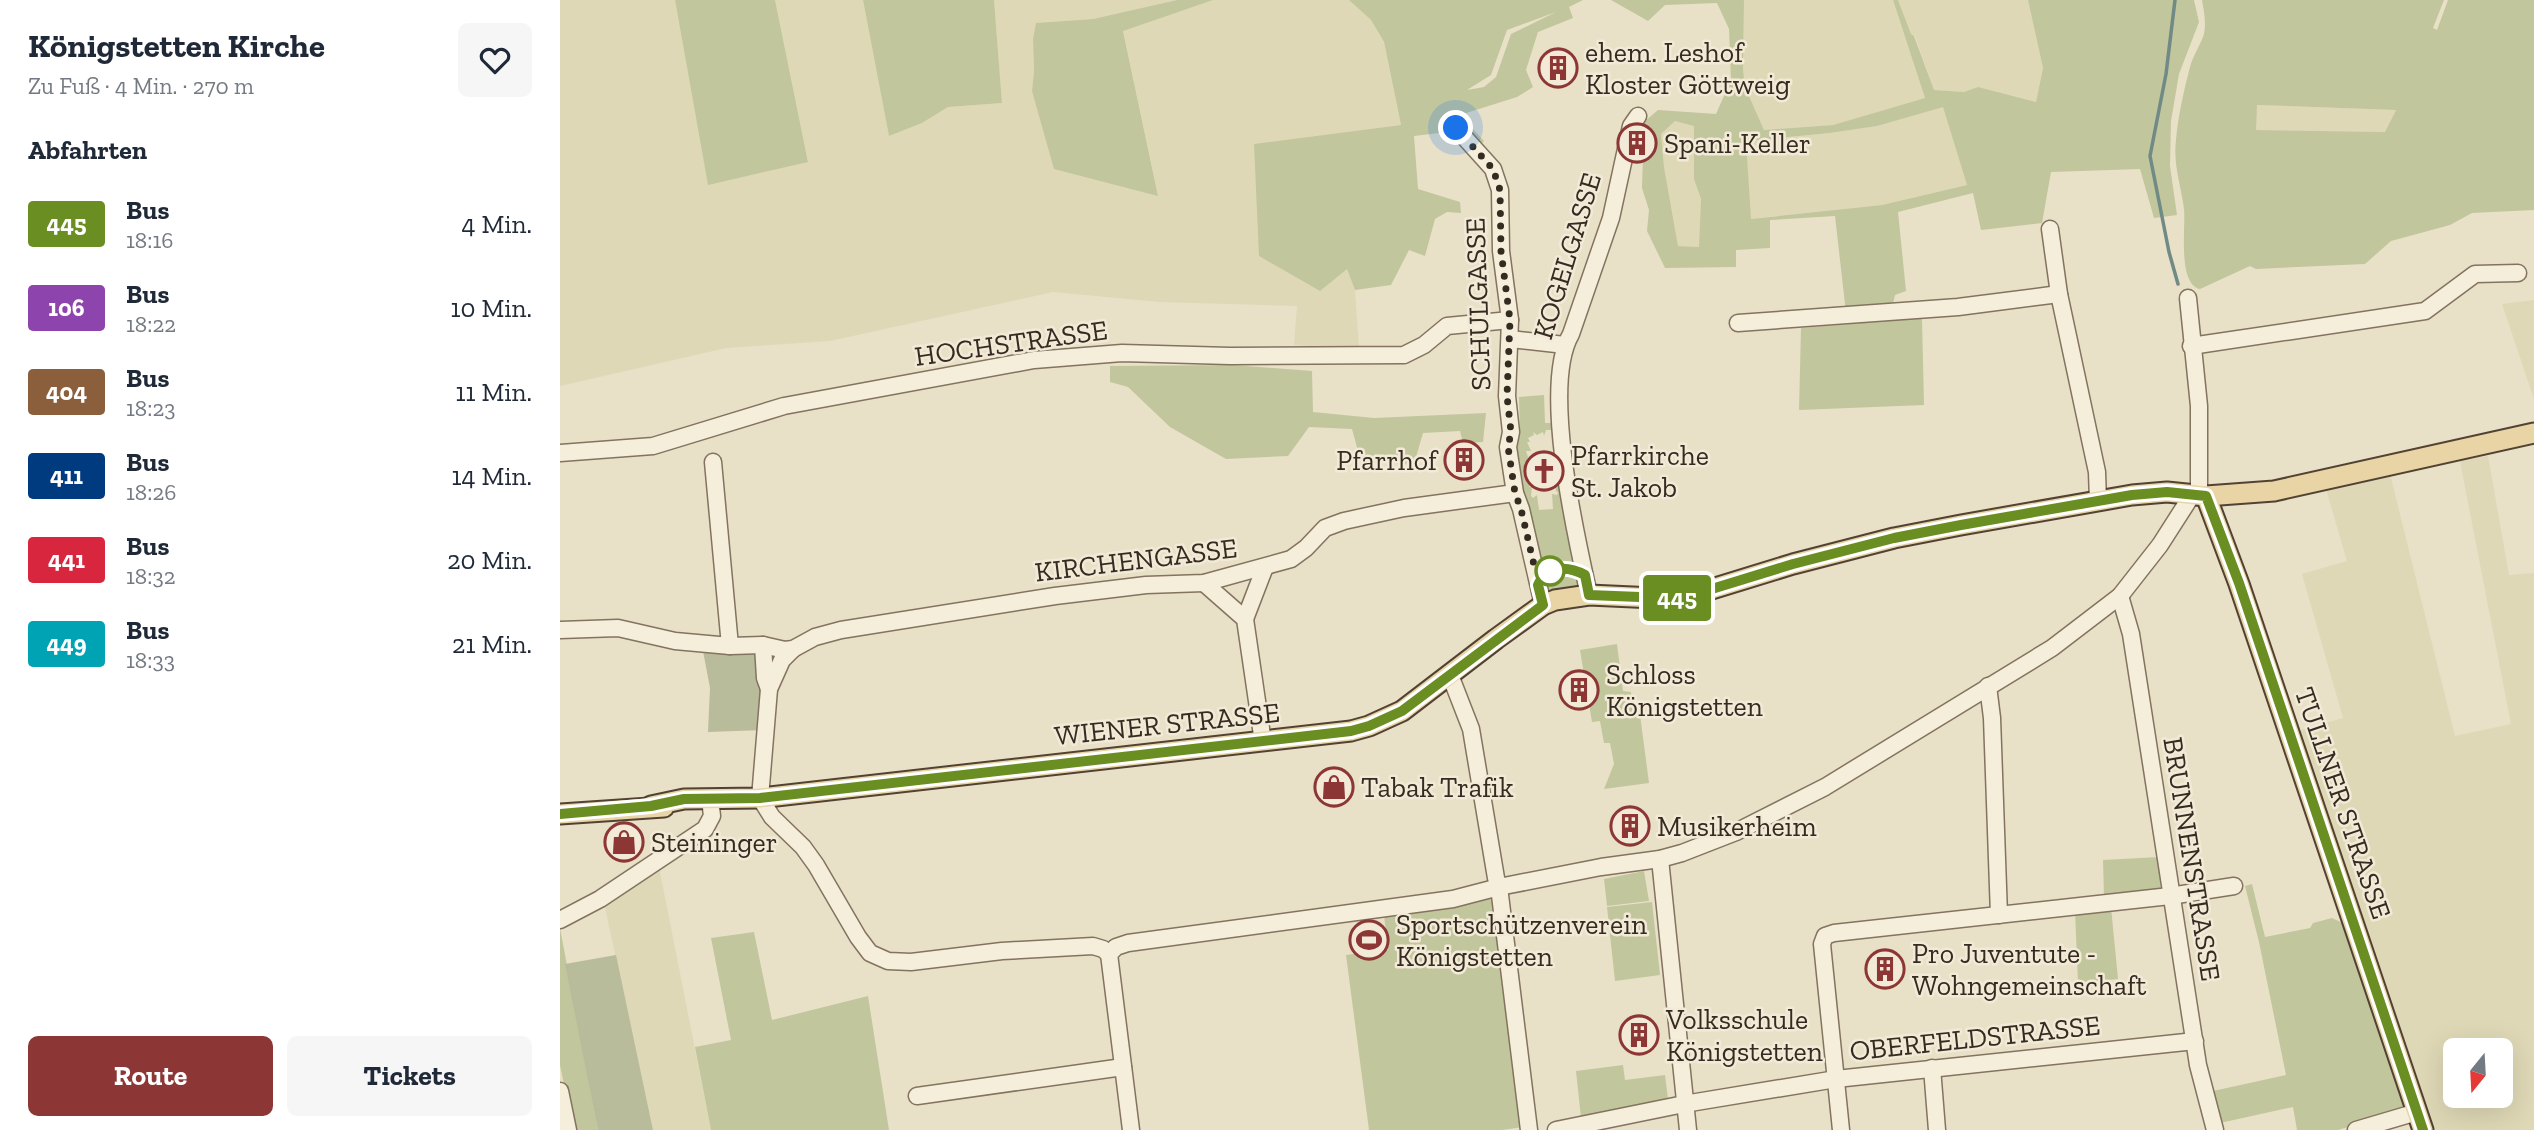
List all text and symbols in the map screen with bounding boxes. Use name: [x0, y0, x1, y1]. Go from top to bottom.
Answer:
button: heart: [458, 23, 532, 97]
text: Königstetten Kirche: [28, 26, 325, 65]
place label: ehem. Leshof Kloster Göttweig: [1585, 36, 1790, 101]
building icon: ehem. Leshof Kloster Göttweig: [1537, 47, 1579, 89]
text: Zu Fuß · 4 Min. · 270 m: [28, 72, 254, 100]
your location: [1438, 110, 1473, 145]
building icon: Spani-Keller: [1616, 122, 1658, 164]
place label: Spani-Keller: [1664, 127, 1811, 160]
text: Abfahrten: [28, 134, 147, 166]
street label: KOGELGASSE: [1526, 169, 1608, 343]
text: Bus: [126, 194, 169, 226]
text: 4 Min.: [461, 208, 532, 240]
text: 445: [47, 209, 86, 238]
street label: SCHULGASSE: [1458, 217, 1498, 391]
text: 18:16: [126, 226, 173, 254]
text: Bus: [126, 278, 169, 310]
text: 10 Min.: [451, 292, 532, 324]
text: 106: [48, 293, 85, 322]
text: 18:22: [126, 310, 176, 338]
street label: HOCHSTRASSE: [912, 313, 1110, 373]
text: Bus: [126, 362, 169, 394]
text: 11 Min.: [455, 376, 532, 408]
text: 404: [46, 377, 87, 406]
text: 18:23: [126, 394, 175, 422]
building icon: Pfarrhof: [1443, 439, 1485, 481]
place label: Pfarrkirche St. Jakob: [1571, 439, 1709, 504]
place label: Pfarrhof: [1336, 444, 1439, 477]
text: Bus: [126, 446, 169, 478]
church icon: Pfarrkirche St. Jakob: [1523, 450, 1565, 492]
text: 14 Min.: [451, 460, 532, 492]
text: 411: [50, 461, 83, 490]
text: 18:26: [126, 478, 176, 506]
text: Bus: [126, 530, 169, 562]
street label: KIRCHENGASSE: [1033, 531, 1239, 589]
text: 20 Min.: [447, 544, 532, 576]
text: 441: [48, 545, 85, 574]
unlabelled marker: [1535, 556, 1565, 586]
text: 18:32: [126, 562, 175, 590]
line badge: 445: [1637, 575, 1717, 621]
text: 445: [1657, 583, 1697, 612]
text: Bus: [126, 614, 169, 646]
text: 21 Min.: [452, 628, 532, 660]
text: 449: [46, 629, 87, 658]
text: 18:33: [126, 646, 175, 674]
place label: Schloss Königstetten: [1606, 658, 1763, 723]
building icon: Schloss Königstetten: [1558, 669, 1600, 711]
street label: TULLNER STRASSE: [2288, 683, 2398, 923]
street label: WIENER STRASSE: [1053, 696, 1281, 752]
street label: BRUNNENSTRASSE: [2156, 735, 2228, 983]
shop icon: Tabak Trafik: [1313, 766, 1355, 808]
place label: Tabak Trafik: [1361, 771, 1514, 804]
building icon: Musikerheim: [1609, 805, 1651, 847]
place label: Musikerheim: [1657, 810, 1817, 843]
shop icon: Steininger: [603, 821, 645, 863]
place label: Steininger: [651, 826, 778, 859]
place label: Sportschützenverein Königstetten: [1396, 908, 1647, 973]
sports icon: Sportschützenverein Königstetten: [1348, 919, 1390, 961]
place label: Pro Juventute - Wohngemeinschaft: [1912, 937, 2147, 1002]
building icon: Pro Juventute - Wohngemeinschaft: [1864, 948, 1906, 990]
place label: Volksschule Königstetten: [1665, 1003, 1823, 1068]
street label: OBERFELDSTRASSE: [1848, 1008, 2102, 1068]
building icon: Volksschule Königstetten: [1618, 1014, 1660, 1056]
button: Route: [28, 1036, 273, 1116]
button: Tickets: [287, 1036, 532, 1116]
north arrow: [2443, 1038, 2513, 1108]
map controls: [2443, 1038, 2513, 1108]

